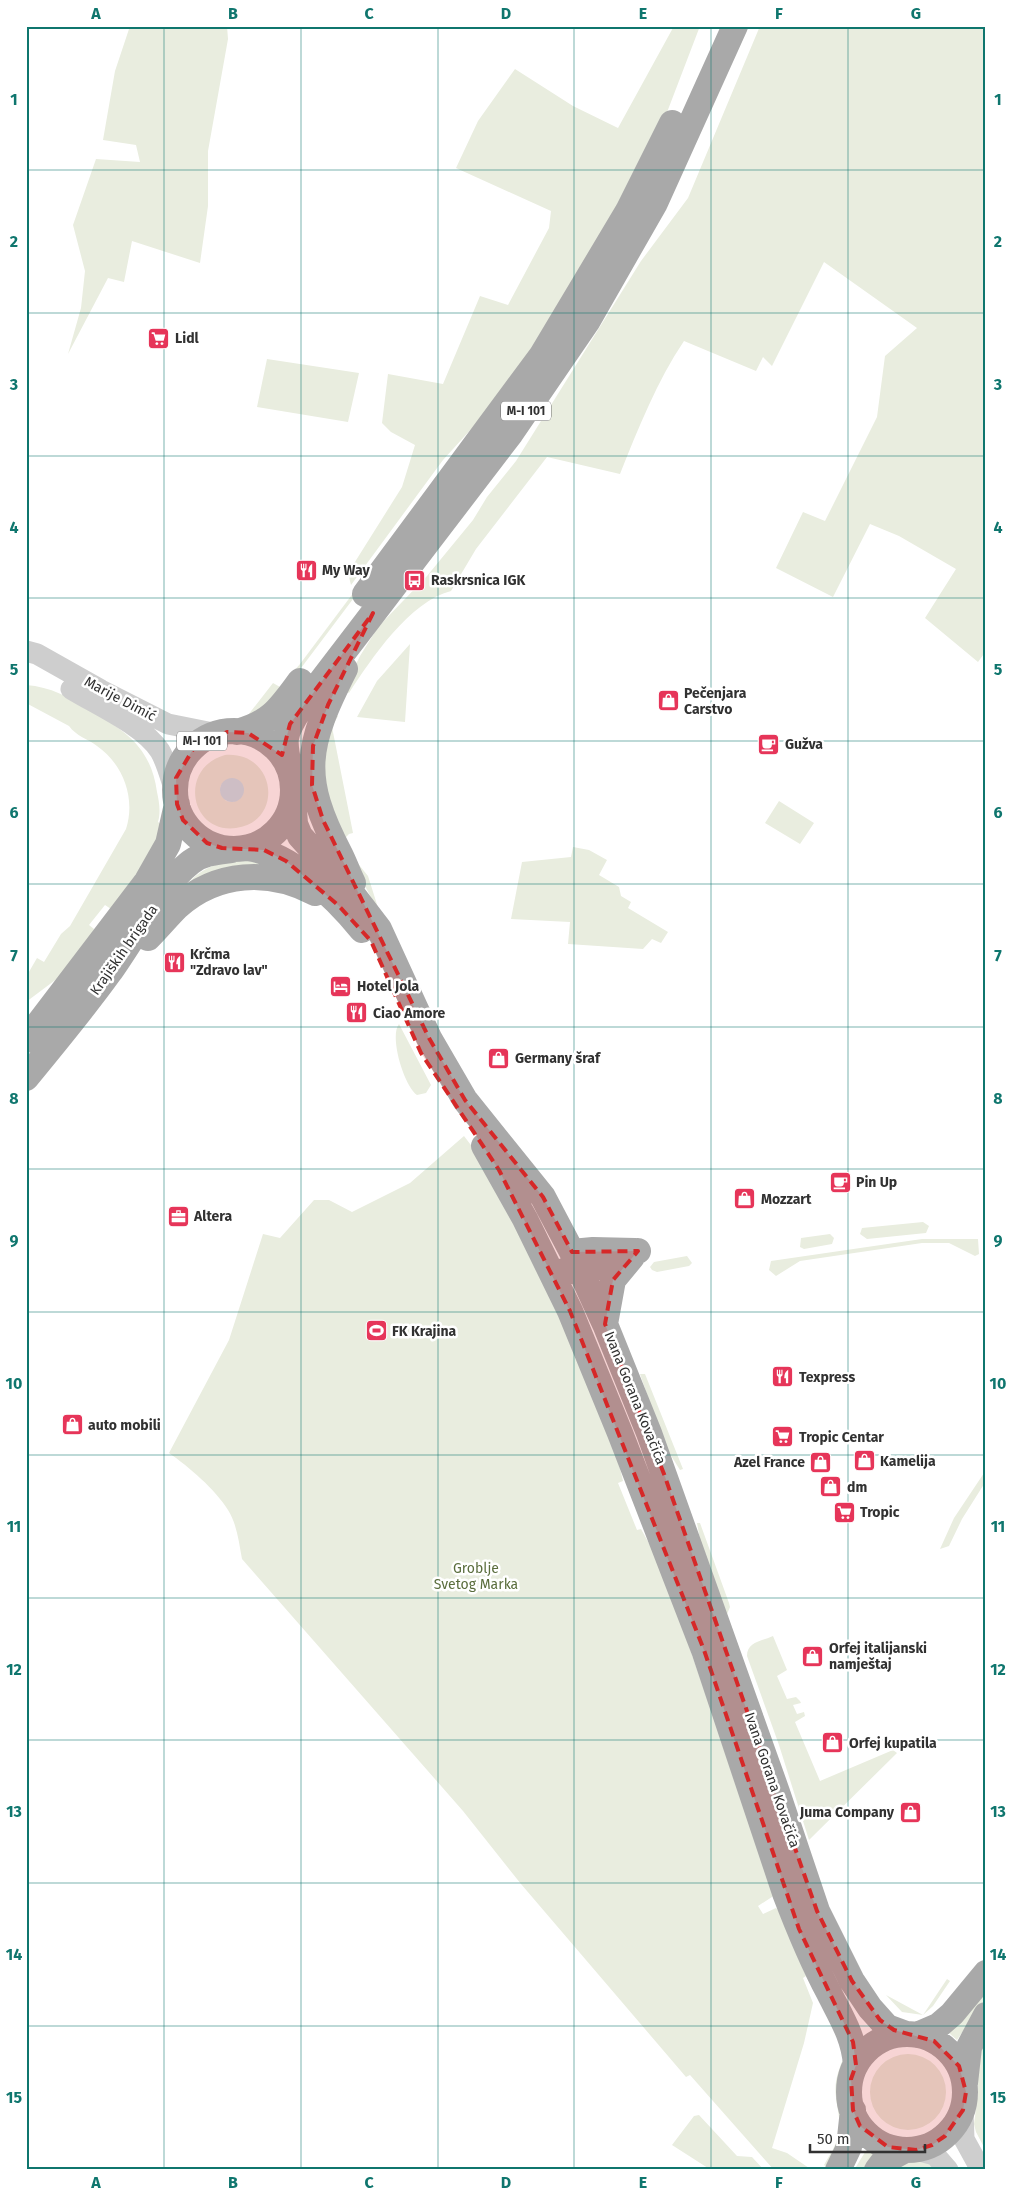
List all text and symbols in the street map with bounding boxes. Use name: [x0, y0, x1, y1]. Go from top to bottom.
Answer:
text: A: [90, 4, 101, 23]
text: B: [228, 4, 238, 23]
text: C: [364, 4, 374, 23]
text: D: [501, 4, 511, 23]
text: E: [639, 4, 647, 23]
text: F: [775, 4, 783, 23]
text: G: [911, 4, 921, 23]
text: 1: [10, 90, 18, 109]
text: 1: [994, 90, 1002, 109]
text: 2: [10, 232, 18, 251]
text: 2: [994, 232, 1002, 251]
supermarket icon: Lidl: [147, 326, 171, 350]
place label: Lidl: [175, 330, 200, 347]
text: 3: [9, 375, 18, 394]
text: 3: [993, 375, 1002, 394]
road number: M-I 101: [501, 402, 551, 421]
text: 4: [9, 518, 19, 537]
text: 4: [993, 518, 1003, 537]
restaurant icon: My Way: [294, 558, 318, 582]
place label: My Way: [322, 562, 370, 579]
bus stop icon: Raskrsnica IGK: [403, 568, 427, 592]
place label: Raskrsnica IGK: [431, 572, 526, 589]
text: 5: [10, 660, 19, 679]
text: 5: [994, 660, 1003, 679]
street label: Marije Dimić: [81, 673, 159, 725]
place label: Pečenjara Carstvo: [684, 685, 747, 718]
shop icon: Pečenjara Carstvo: [656, 689, 680, 713]
road number: M-I 101: [177, 731, 227, 750]
cafe icon: Gužva: [757, 732, 781, 756]
place label: Gužva: [785, 736, 823, 753]
text: 6: [9, 803, 19, 822]
text: 6: [993, 803, 1003, 822]
street label: Krajiških brigada: [87, 902, 161, 998]
text: 7: [10, 946, 18, 965]
place label: Krčma "Zdravo lav": [190, 946, 268, 979]
text: 7: [994, 946, 1002, 965]
restaurant icon: Krčma "Zdravo lav": [162, 950, 186, 974]
hotel icon: Hotel Jola: [329, 974, 353, 998]
place label: Hotel Jola: [357, 978, 420, 995]
restaurant icon: Ciao Amore: [345, 1001, 369, 1025]
place label: Ciao Amore: [373, 1005, 446, 1022]
shop icon: Germany šraf: [487, 1046, 511, 1070]
place label: Germany šraf: [515, 1050, 602, 1067]
text: 8: [9, 1089, 19, 1108]
text: 8: [993, 1089, 1003, 1108]
cafe icon: Pin Up: [828, 1170, 852, 1194]
place label: Pin Up: [856, 1174, 897, 1191]
shop icon: Mozzart: [733, 1187, 757, 1211]
place label: Mozzart: [761, 1191, 812, 1208]
office icon: Altera: [166, 1204, 190, 1228]
place label: Altera: [193, 1208, 232, 1225]
text: 9: [10, 1231, 19, 1250]
text: 9: [994, 1231, 1003, 1250]
sports icon: FK Krajina: [364, 1319, 388, 1343]
place label: FK Krajina: [392, 1323, 456, 1340]
street label: Ivana Gorana Kovačića: [600, 1329, 670, 1467]
restaurant icon: Texpress: [771, 1365, 795, 1389]
place label: Texpress: [799, 1369, 855, 1386]
text: 10: [6, 1374, 22, 1393]
text: 10: [990, 1374, 1006, 1393]
shop icon: auto mobili: [60, 1413, 84, 1437]
place label: auto mobili: [88, 1417, 161, 1434]
supermarket icon: Tropic Centar: [771, 1425, 795, 1449]
place label: Tropic Centar: [799, 1429, 884, 1446]
shop icon: Kamelija: [852, 1449, 876, 1473]
shop icon: Azel France: [809, 1450, 833, 1474]
place label: Kamelija: [880, 1453, 936, 1470]
place label: Azel France: [733, 1454, 805, 1471]
shop icon: dm: [819, 1475, 843, 1499]
place label: dm: [847, 1479, 867, 1496]
supermarket icon: Tropic: [832, 1500, 856, 1524]
place label: Tropic: [860, 1504, 900, 1521]
text: 11: [7, 1517, 21, 1536]
text: 11: [991, 1517, 1005, 1536]
park label: Groblje Svetog Marka: [434, 1560, 518, 1593]
place label: Orfej italijanski namještaj: [829, 1640, 927, 1673]
shop icon: Orfej italijanski namještaj: [801, 1644, 825, 1668]
text: 12: [6, 1660, 22, 1679]
text: 12: [990, 1660, 1006, 1679]
street label: Ivana Gorana Kovačića: [741, 1710, 803, 1850]
shop icon: Orfej kupatila: [821, 1731, 845, 1755]
place label: Orfej kupatila: [849, 1735, 937, 1752]
shop icon: Juma Company: [898, 1800, 922, 1824]
text: 13: [6, 1802, 22, 1821]
text: 13: [990, 1802, 1006, 1821]
place label: Juma Company: [799, 1804, 895, 1821]
text: 14: [6, 1945, 22, 1964]
text: 14: [990, 1945, 1006, 1964]
text: 15: [6, 2088, 22, 2107]
text: 15: [990, 2088, 1006, 2107]
scale bar: [810, 2121, 924, 2153]
text: 50 m: [817, 2130, 850, 2148]
text: A: [90, 2173, 101, 2192]
text: B: [228, 2173, 238, 2192]
text: C: [364, 2173, 374, 2192]
text: D: [501, 2173, 511, 2192]
text: E: [639, 2173, 647, 2192]
text: F: [775, 2173, 783, 2192]
text: G: [911, 2173, 921, 2192]

